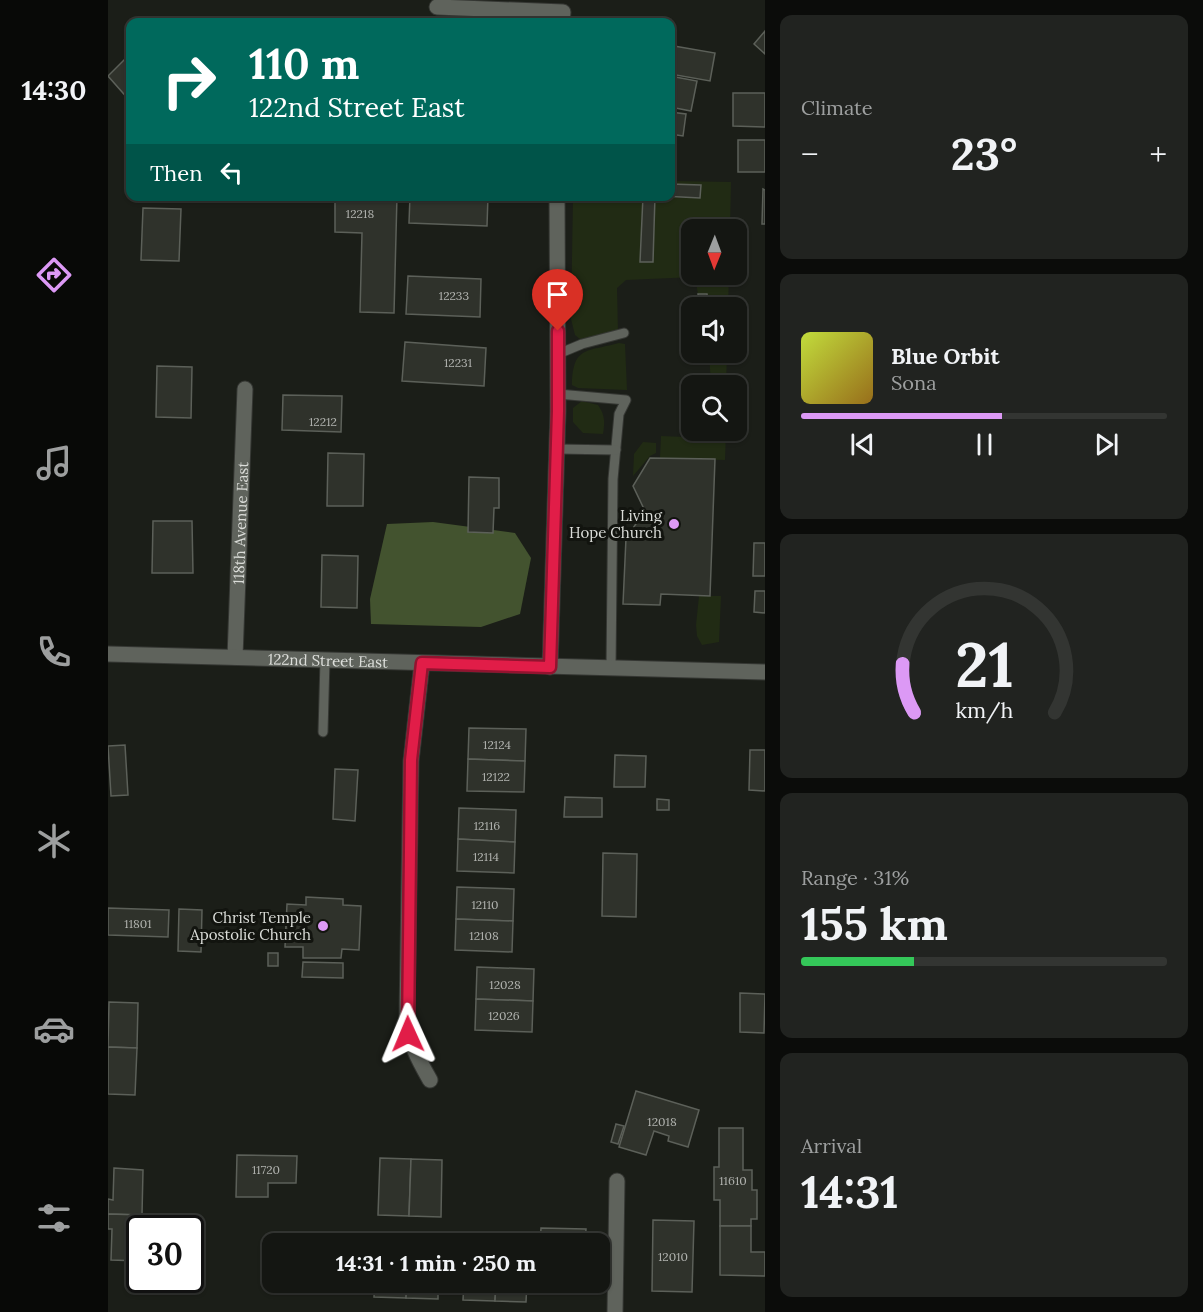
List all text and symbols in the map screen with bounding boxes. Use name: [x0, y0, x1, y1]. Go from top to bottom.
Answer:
text: 110 m: [249, 37, 360, 91]
icon: right: [150, 42, 228, 120]
text: 14:30: [22, 73, 86, 107]
text: 122nd Street East: [249, 90, 465, 124]
text: Climate: [801, 95, 873, 120]
text: 23°: [951, 125, 1017, 182]
text: −: [801, 133, 819, 175]
text: +: [1149, 133, 1167, 175]
icon: left: [215, 156, 248, 189]
text: Then: [150, 159, 203, 187]
house number: 12218: [346, 206, 374, 221]
north arrow: [681, 219, 747, 285]
map controls: [681, 219, 747, 441]
icon: directions: [33, 254, 75, 296]
pin: [532, 269, 583, 331]
icon: arrive: [541, 278, 574, 311]
house number: 12233: [439, 288, 470, 303]
button: sound: [681, 297, 747, 363]
text: Blue Orbit: [891, 342, 999, 370]
house number: 12231: [444, 355, 472, 370]
text: Sona: [891, 370, 937, 395]
button: search: [681, 375, 747, 441]
house number: 12212: [309, 414, 337, 429]
icon: previous: [846, 428, 879, 461]
icon: pause: [968, 428, 1001, 461]
icon: next: [1090, 428, 1123, 461]
icon: music: [33, 442, 75, 484]
street label: 118th Avenue East: [228, 461, 252, 585]
place label: Living Hope Church: [569, 506, 663, 542]
marker: Living Hope Church: [667, 517, 681, 531]
text: 21: [955, 624, 1013, 704]
icon: phone: [33, 631, 75, 673]
street label: 122nd Street East: [268, 649, 388, 671]
text: km/h: [955, 696, 1013, 724]
house number: 12124: [483, 737, 511, 752]
house number: 12122: [482, 769, 510, 784]
house number: 12116: [474, 818, 500, 833]
icon: climate: [33, 820, 75, 862]
house number: 12114: [473, 849, 500, 864]
text: Range · 31%: [801, 865, 909, 890]
text: 155 km: [801, 895, 948, 952]
house number: 12110: [471, 897, 499, 912]
place label: Christ Temple Apostolic Church: [189, 908, 311, 944]
house number: 11801: [124, 916, 152, 931]
marker: Christ Temple Apostolic Church: [316, 919, 330, 933]
house number: 12108: [469, 928, 499, 943]
house number: 12028: [489, 977, 521, 992]
position arrow: [376, 1002, 440, 1066]
icon: car: [33, 1008, 75, 1050]
house number: 12026: [488, 1008, 520, 1023]
house number: 12018: [647, 1114, 677, 1129]
text: Arrival: [801, 1133, 862, 1158]
house number: 11720: [252, 1162, 280, 1177]
text: 14:31: [801, 1163, 899, 1220]
house number: 11610: [719, 1173, 747, 1188]
icon: filters: [33, 1197, 75, 1239]
speed limit sign: 30: [126, 1215, 204, 1293]
text: 14:31 · 1 min · 250 m: [336, 1249, 536, 1277]
house number: 12010: [658, 1249, 688, 1264]

